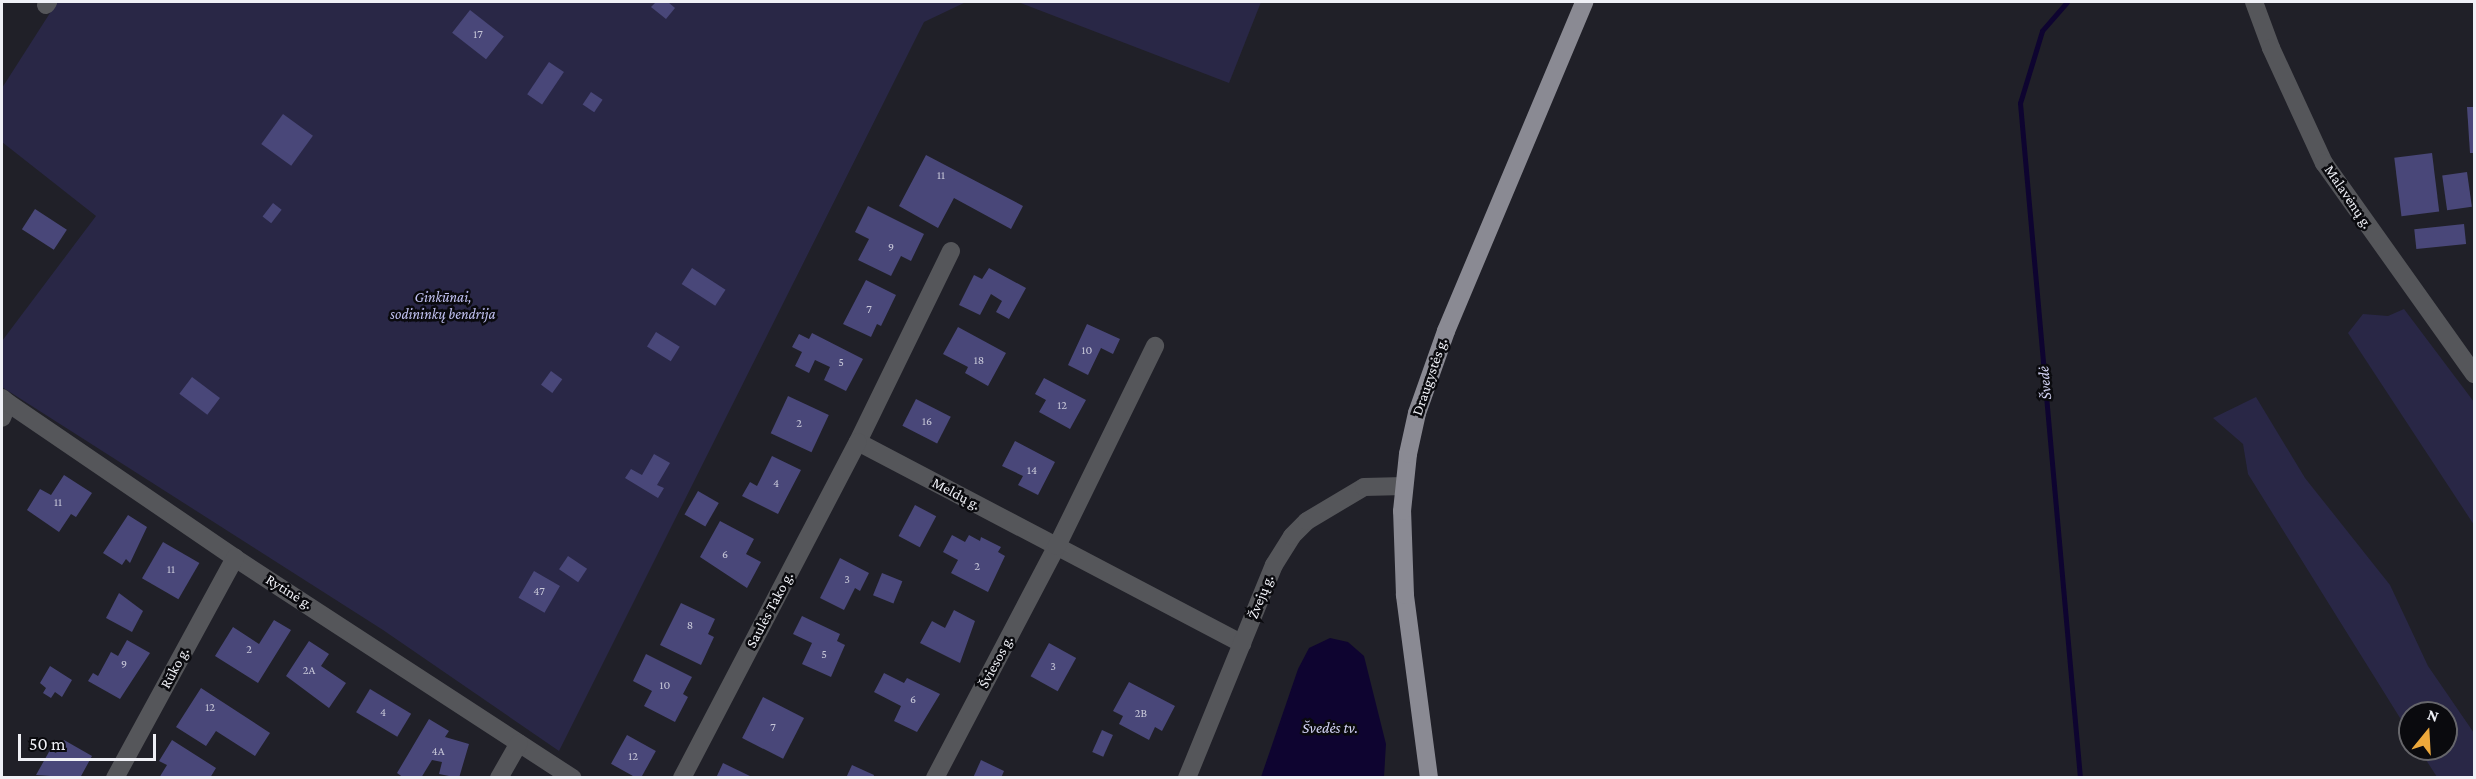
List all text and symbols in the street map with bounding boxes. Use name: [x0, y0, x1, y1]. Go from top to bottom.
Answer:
house number: 17: [473, 28, 483, 42]
street label: Malavėnų g.: [2320, 162, 2376, 232]
house number: 11: [937, 169, 945, 183]
house number: 9: [888, 241, 894, 255]
park label: Ginkūnai, sodininkų bendrija: [390, 288, 496, 323]
house number: 7: [866, 303, 872, 317]
street label: Draugystės g.: [1408, 336, 1452, 418]
house number: 10: [1082, 344, 1092, 358]
house number: 18: [974, 354, 984, 368]
house number: 5: [838, 356, 844, 370]
water label: Švedė: [2034, 365, 2056, 401]
house number: 12: [1057, 399, 1067, 413]
house number: 16: [922, 415, 932, 429]
house number: 2: [796, 417, 802, 431]
house number: 14: [1027, 464, 1037, 478]
street label: Meldų g.: [929, 474, 983, 514]
house number: 4: [773, 477, 779, 491]
house number: 11: [54, 496, 62, 510]
house number: 6: [722, 548, 728, 562]
house number: 2: [974, 560, 980, 574]
house number: 11: [167, 563, 175, 577]
street label: Saulės Tako g.: [742, 569, 798, 651]
street label: Rytinė g.: [262, 571, 316, 613]
street label: Žvejų g.: [1244, 572, 1278, 622]
house number: 3: [844, 573, 850, 587]
house number: 47: [533, 585, 545, 599]
house number: 8: [687, 619, 693, 633]
street label: Šviesos g.: [975, 633, 1017, 691]
house number: 2: [246, 643, 252, 657]
street label: Rūko g.: [157, 644, 193, 692]
house number: 5: [821, 648, 827, 662]
house number: 9: [121, 658, 127, 672]
house number: 3: [1050, 660, 1056, 674]
house number: 2A: [303, 664, 315, 678]
house number: 10: [660, 679, 670, 693]
house number: 6: [910, 693, 916, 707]
house number: 12: [205, 701, 215, 715]
north arrow: [2398, 701, 2458, 761]
house number: 4: [380, 706, 386, 720]
text: N: [2425, 706, 2441, 725]
house number: 2B: [1135, 707, 1147, 721]
water label: Švedės tv.: [1302, 718, 1358, 738]
house number: 7: [770, 721, 776, 735]
scale bar: [21, 722, 159, 760]
text: 50 m: [29, 734, 66, 754]
house number: 4A: [432, 745, 444, 759]
house number: 12: [628, 750, 638, 764]

